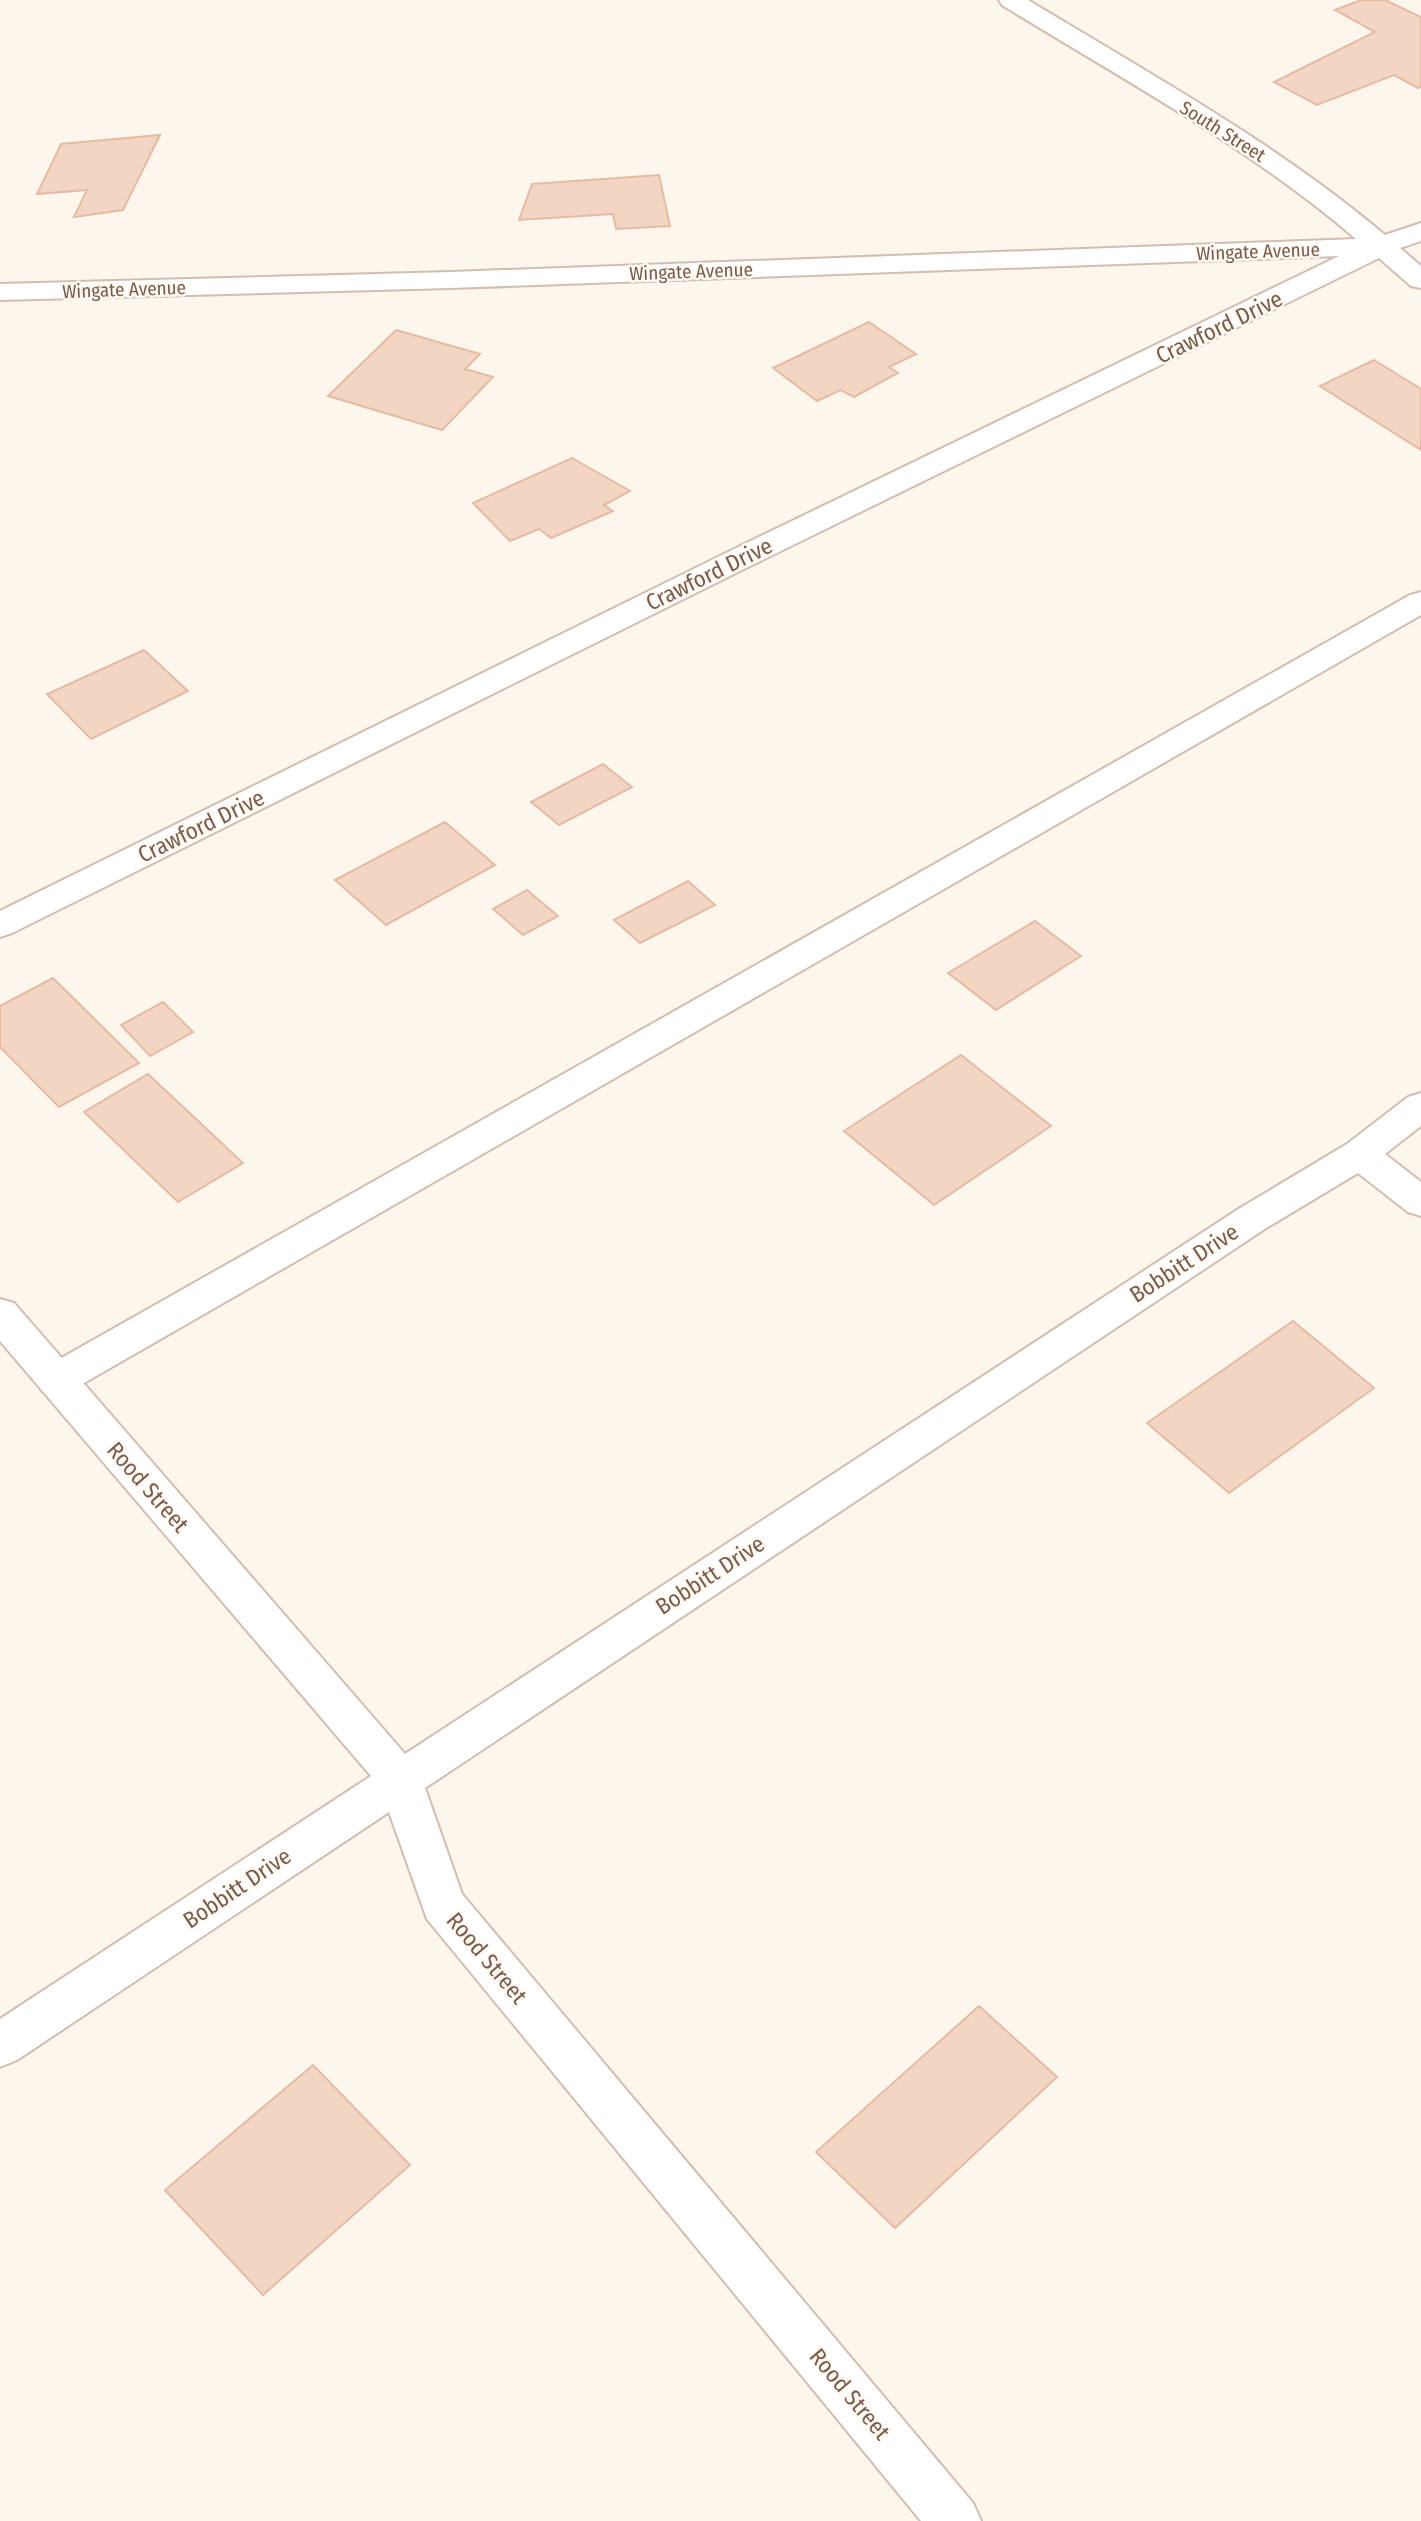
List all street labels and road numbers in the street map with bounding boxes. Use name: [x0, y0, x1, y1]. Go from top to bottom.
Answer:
street label: South Street: [1176, 96, 1271, 167]
street label: Wingate Avenue: [1196, 238, 1320, 265]
street label: Wingate Avenue: [629, 258, 753, 285]
street label: Wingate Avenue: [62, 276, 186, 303]
street label: Crawford Drive: [1151, 284, 1287, 370]
street label: Crawford Drive: [641, 531, 777, 617]
street label: Crawford Drive: [133, 783, 269, 869]
street label: Bobbitt Drive: [1124, 1217, 1244, 1309]
street label: Rood Street: [101, 1436, 195, 1538]
street label: Bobbitt Drive: [650, 1529, 770, 1621]
street label: Bobbitt Drive: [178, 1842, 296, 1934]
street label: Rood Street: [441, 1907, 534, 2010]
street label: Rood Street: [804, 2343, 897, 2446]

